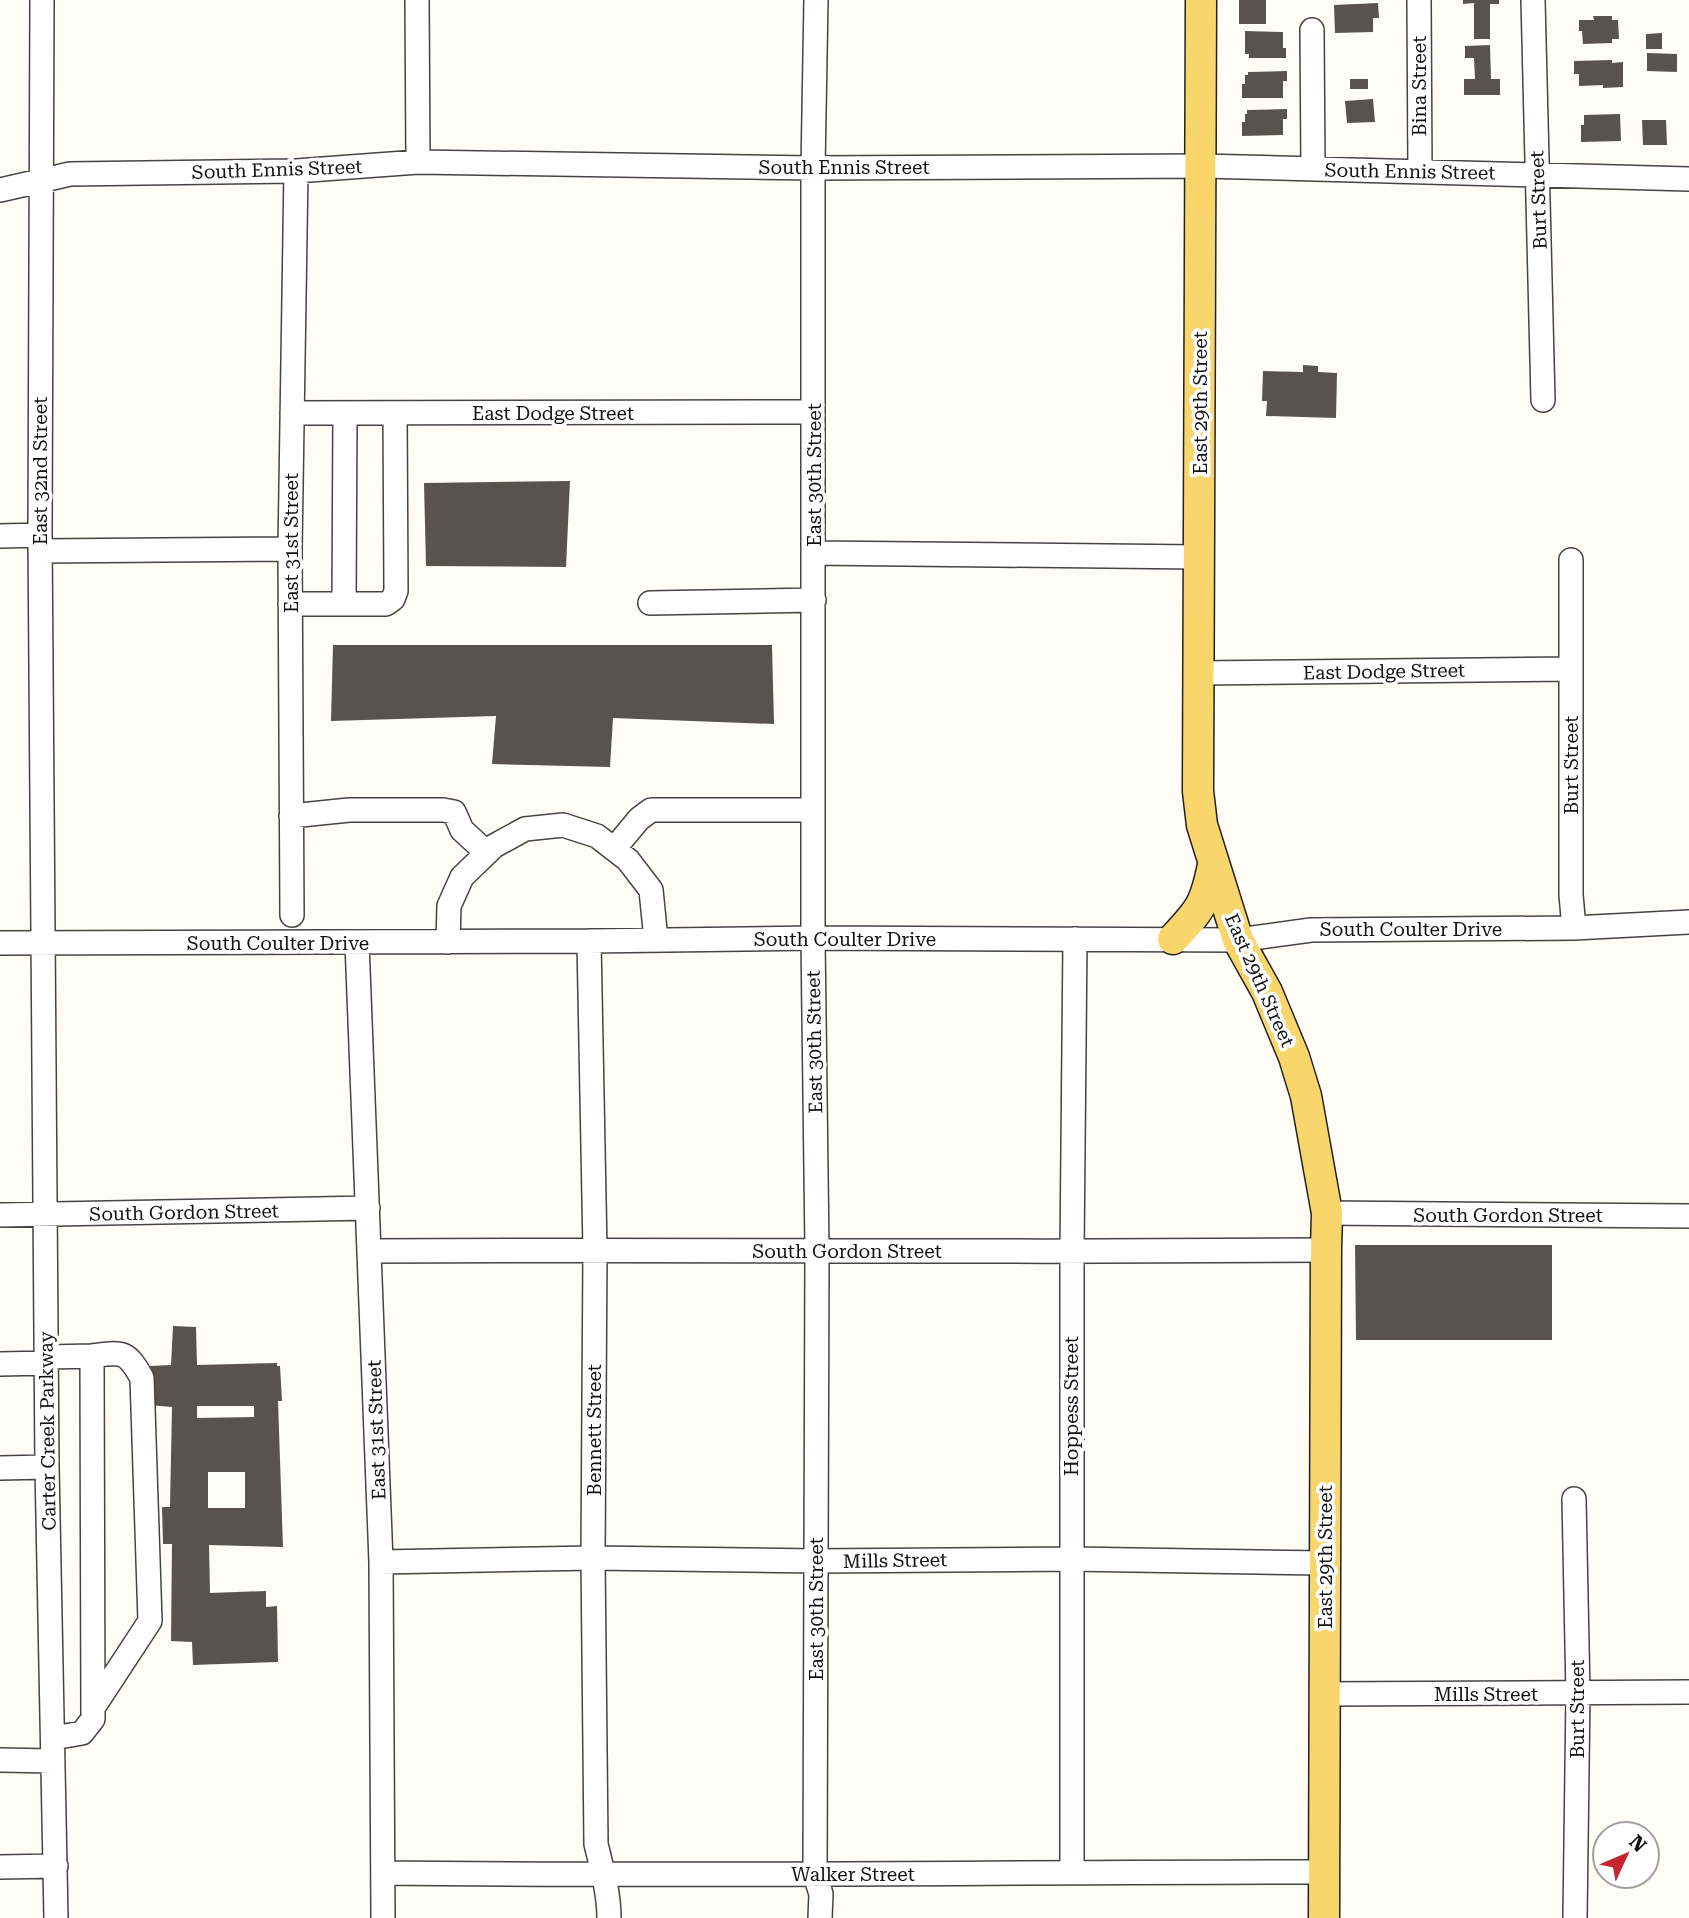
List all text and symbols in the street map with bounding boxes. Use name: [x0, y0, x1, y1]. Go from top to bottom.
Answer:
street label: Bina Street: [1408, 36, 1431, 136]
street label: Burt Street: [1525, 150, 1552, 250]
street label: South Ennis Street: [191, 155, 363, 184]
street label: South Ennis Street: [759, 156, 929, 179]
street label: South Ennis Street: [1324, 159, 1496, 184]
street label: East 29th Street: [1189, 331, 1212, 475]
street label: East 32nd Street: [29, 397, 52, 545]
street label: East Dodge Street: [472, 402, 634, 425]
street label: East 30th Street: [803, 403, 826, 547]
street label: East 31st Street: [280, 473, 303, 613]
street label: East Dodge Street: [1303, 659, 1465, 684]
street label: Burt Street: [1560, 716, 1583, 814]
street label: East 29th Street: [1220, 910, 1299, 1050]
street label: South Coulter Drive: [1320, 918, 1502, 941]
street label: South Coulter Drive: [754, 928, 936, 951]
street label: South Coulter Drive: [187, 932, 369, 955]
street label: East 30th Street: [802, 970, 827, 1114]
street label: South Gordon Street: [89, 1199, 279, 1226]
street label: South Gordon Street: [1413, 1204, 1603, 1227]
street label: South Gordon Street: [752, 1240, 942, 1263]
street label: Carter Creek Parkway: [34, 1331, 61, 1531]
street label: Hoppess Street: [1060, 1336, 1083, 1476]
street label: East 31st Street: [363, 1360, 390, 1500]
street label: Bennett Street: [583, 1364, 606, 1496]
street label: East 29th Street: [1314, 1485, 1337, 1629]
street label: East 30th Street: [805, 1537, 828, 1681]
street label: Mills Street: [843, 1548, 947, 1573]
street label: Burt Street: [1566, 1660, 1589, 1758]
street label: Mills Street: [1434, 1683, 1538, 1706]
north arrow: [1591, 1820, 1661, 1890]
text: N: [1625, 1830, 1651, 1857]
street label: Walker Street: [791, 1863, 915, 1886]

